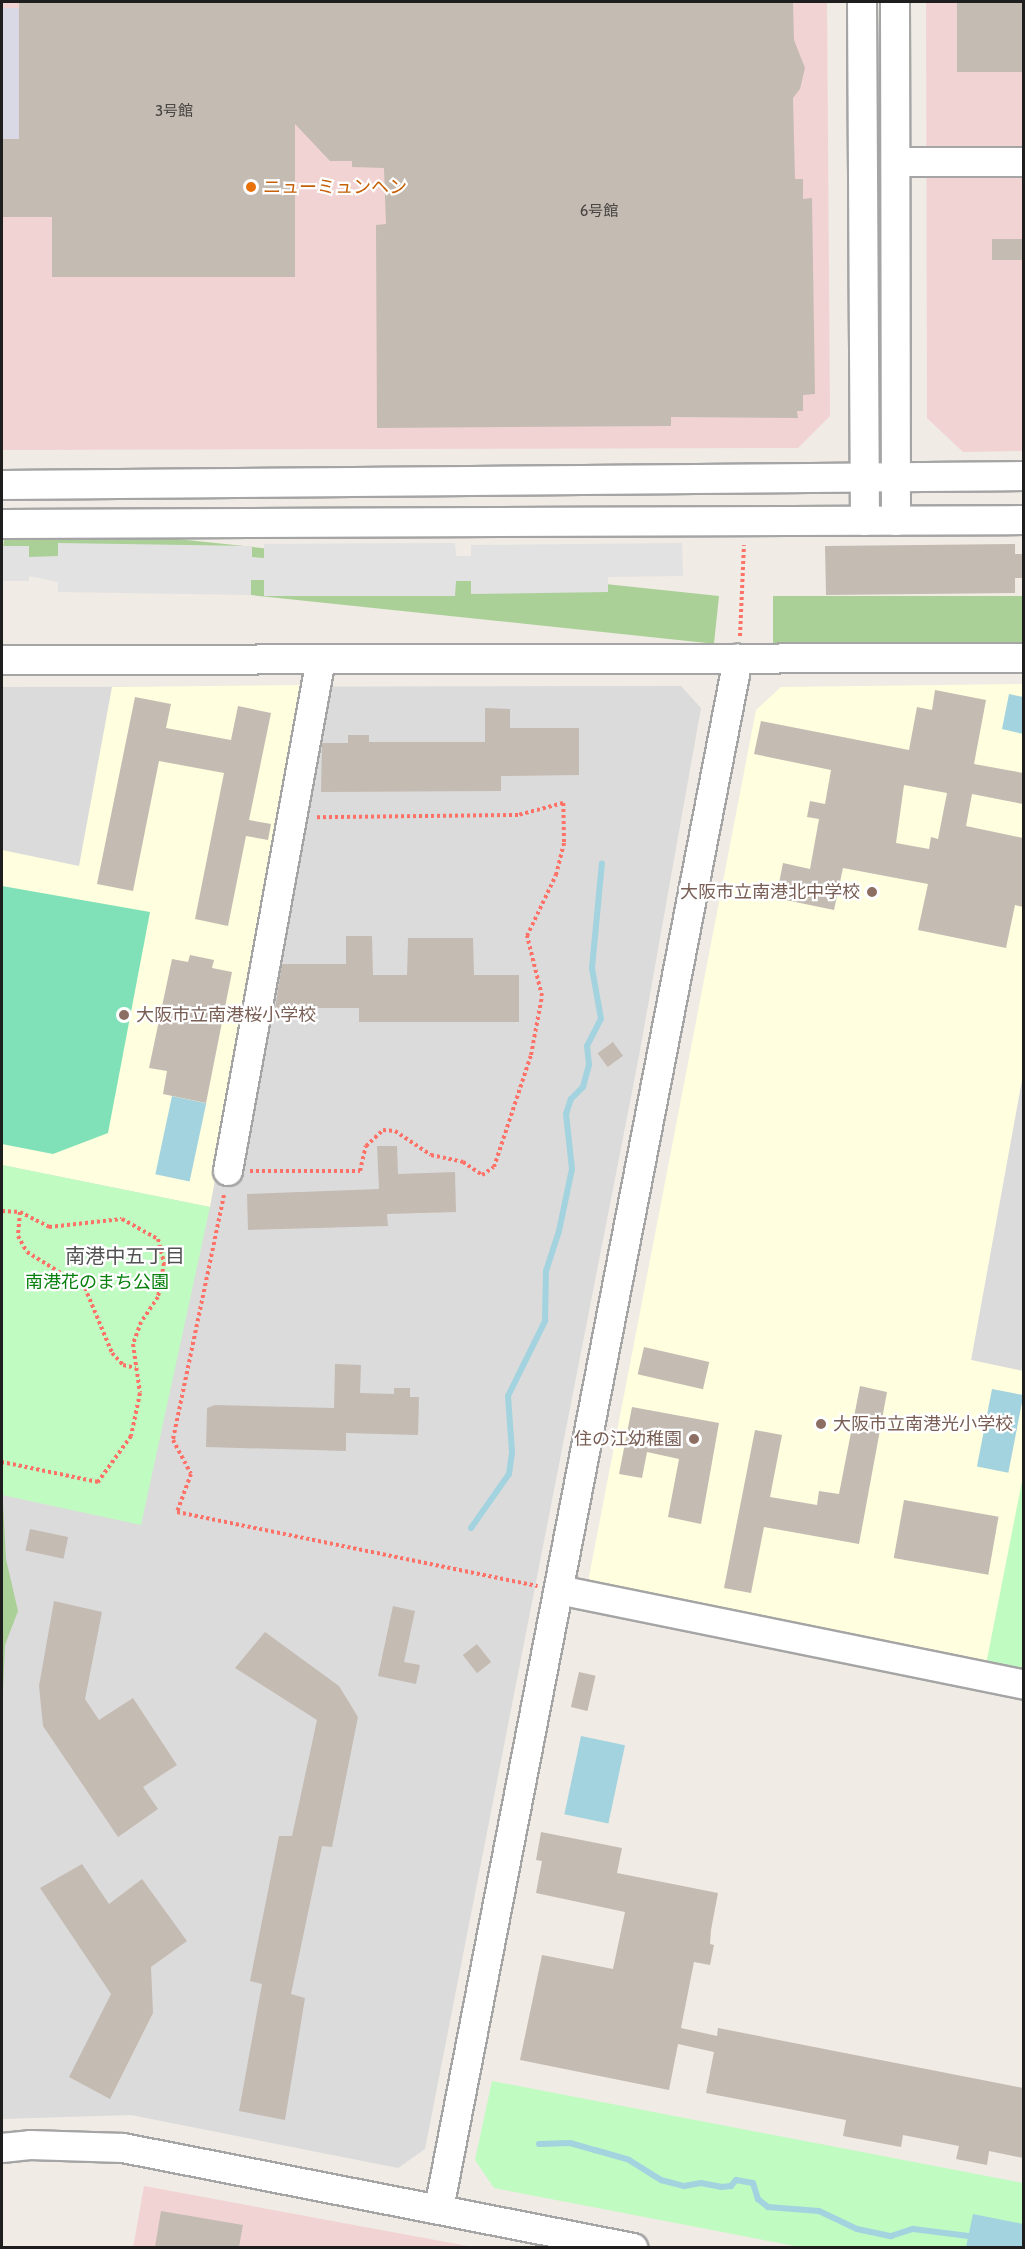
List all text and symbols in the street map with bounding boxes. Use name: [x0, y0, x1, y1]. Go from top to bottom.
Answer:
house number: 3号館: [155, 103, 193, 121]
place label: ニューミュンヘン: [263, 176, 407, 198]
marker: ニューミュンヘン: [244, 180, 258, 194]
house number: 6号館: [580, 203, 618, 221]
place label: 大阪市立南港北中学校: [680, 881, 860, 903]
marker: 大阪市立南港北中学校: [865, 885, 879, 899]
place label: 大阪市立南港桜小学校: [136, 1004, 316, 1026]
marker: 大阪市立南港桜小学校: [117, 1008, 131, 1022]
district label: 南港中五丁目: [65, 1244, 185, 1268]
park label: 南港花のまち公園: [25, 1271, 169, 1293]
place label: 大阪市立南港光小学校: [833, 1413, 1013, 1435]
marker: 大阪市立南港光小学校: [814, 1417, 828, 1431]
place label: 住の江幼稚園: [574, 1428, 682, 1450]
marker: 住の江幼稚園: [687, 1432, 701, 1446]

